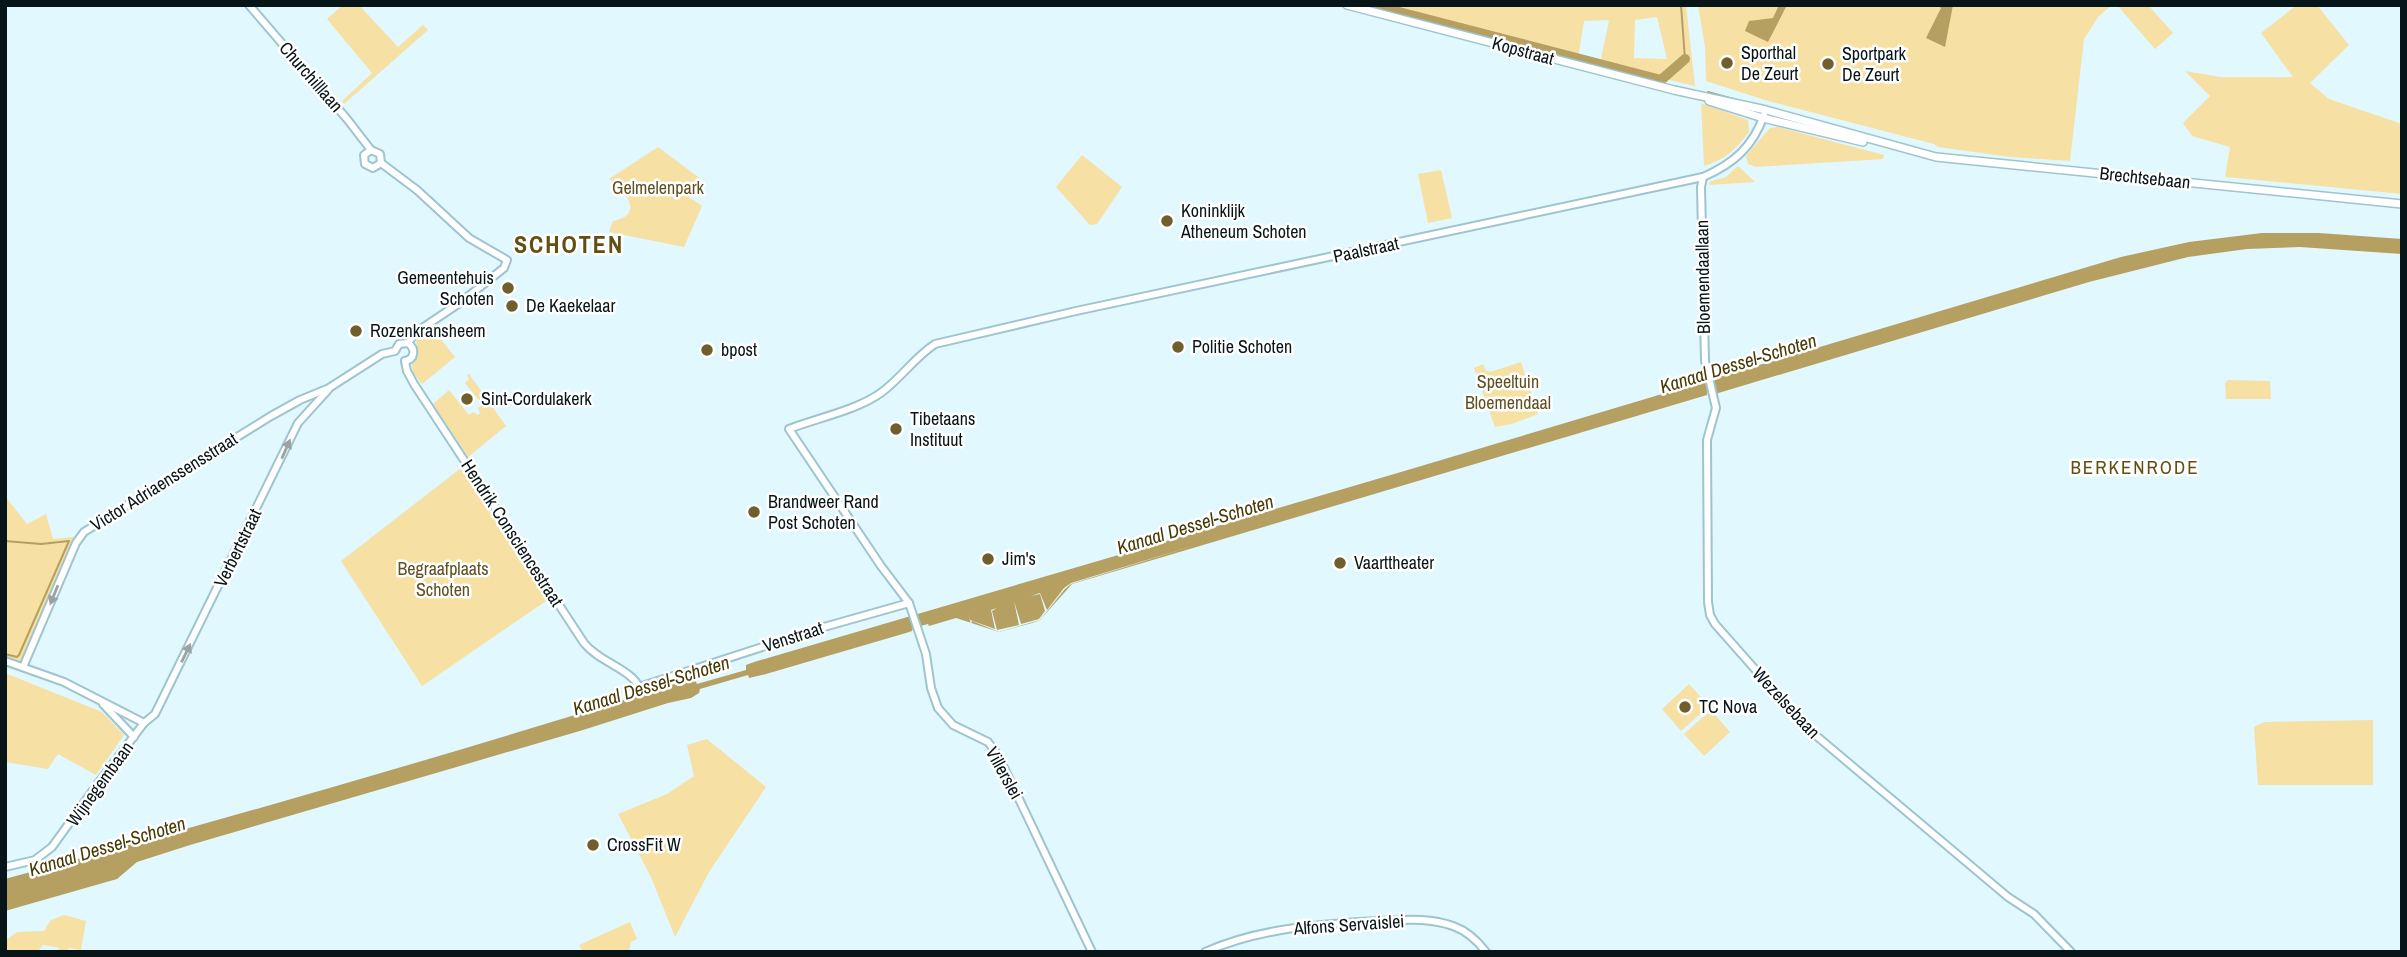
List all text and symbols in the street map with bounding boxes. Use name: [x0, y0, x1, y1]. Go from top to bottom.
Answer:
street label: Kopstraat: [1489, 30, 1557, 71]
street label: Churchilllaan: [274, 36, 349, 117]
place label: Sporthal De Zeurt: [1741, 40, 1798, 86]
place label: Sportpark De Zeurt: [1842, 41, 1907, 87]
marker: Sporthal De Zeurt: [1719, 55, 1735, 71]
marker: Sportpark De Zeurt: [1820, 56, 1836, 72]
street label: Brechtsebaan: [2098, 160, 2192, 195]
park label: Gelmelenpark: [612, 175, 705, 200]
place label: Koninklijk Atheneum Schoten: [1180, 198, 1307, 244]
marker: Koninklijk Atheneum Schoten: [1159, 213, 1175, 229]
street label: Bloemendaallaan: [1689, 220, 1716, 334]
district label: SCHOTEN: [514, 228, 624, 260]
street label: Paalstraat: [1331, 230, 1401, 269]
place label: Gemeentehuis Schoten: [397, 265, 494, 311]
marker: Gemeentehuis Schoten: [500, 280, 516, 296]
place label: De Kaekelaar: [526, 293, 616, 318]
marker: De Kaekelaar: [504, 298, 520, 314]
place label: Rozenkransheem: [370, 318, 486, 343]
marker: Rozenkransheem: [348, 323, 364, 339]
water label: Kanaal Dessel-Schoten: [1656, 327, 1820, 399]
place label: Politie Schoten: [1192, 334, 1292, 359]
place label: bpost: [721, 337, 757, 362]
marker: Politie Schoten: [1170, 339, 1186, 355]
marker: bpost: [699, 342, 715, 358]
park label: Speeltuin Bloemendaal: [1465, 369, 1551, 415]
place label: Sint-Cordulakerk: [481, 386, 592, 411]
marker: Sint-Cordulakerk: [459, 391, 475, 407]
place label: Tibetaans Instituut: [910, 406, 975, 452]
marker: Tibetaans Instituut: [888, 421, 904, 437]
street label: Victor Adriaenssensstraat: [86, 426, 242, 537]
one-way arrow: [280, 439, 292, 459]
street label: Hendrik Consciencestraat: [455, 454, 569, 611]
district label: BERKENRODE: [2070, 454, 2200, 480]
water label: Kanaal Dessel-Schoten: [1113, 488, 1277, 560]
place label: Brandweer Rand Post Schoten: [768, 489, 879, 535]
street label: Verbertstraat: [208, 504, 267, 591]
marker: Brandweer Rand Post Schoten: [746, 504, 762, 520]
place label: Jim's: [1002, 546, 1036, 571]
place label: Vaarttheater: [1354, 550, 1434, 575]
marker: Jim's: [980, 551, 996, 567]
marker: Vaarttheater: [1332, 555, 1348, 571]
park label: Begraafplaats Schoten: [397, 556, 489, 602]
one-way arrow: [49, 585, 60, 606]
street label: Venstraat: [759, 615, 826, 658]
one-way arrow: [181, 643, 192, 663]
water label: Kanaal Dessel-Schoten: [569, 649, 733, 721]
street label: Wezelsebaan: [1747, 662, 1826, 744]
place label: TC Nova: [1699, 694, 1757, 719]
marker: TC Nova: [1677, 699, 1693, 715]
street label: Wijnegembaan: [60, 736, 139, 831]
street label: Villerslei: [980, 742, 1029, 803]
water label: Kanaal Dessel-Schoten: [25, 810, 189, 882]
place label: CrossFit W: [607, 832, 681, 857]
marker: CrossFit W: [585, 837, 601, 853]
street label: Alfons Servaislei: [1292, 908, 1405, 941]

